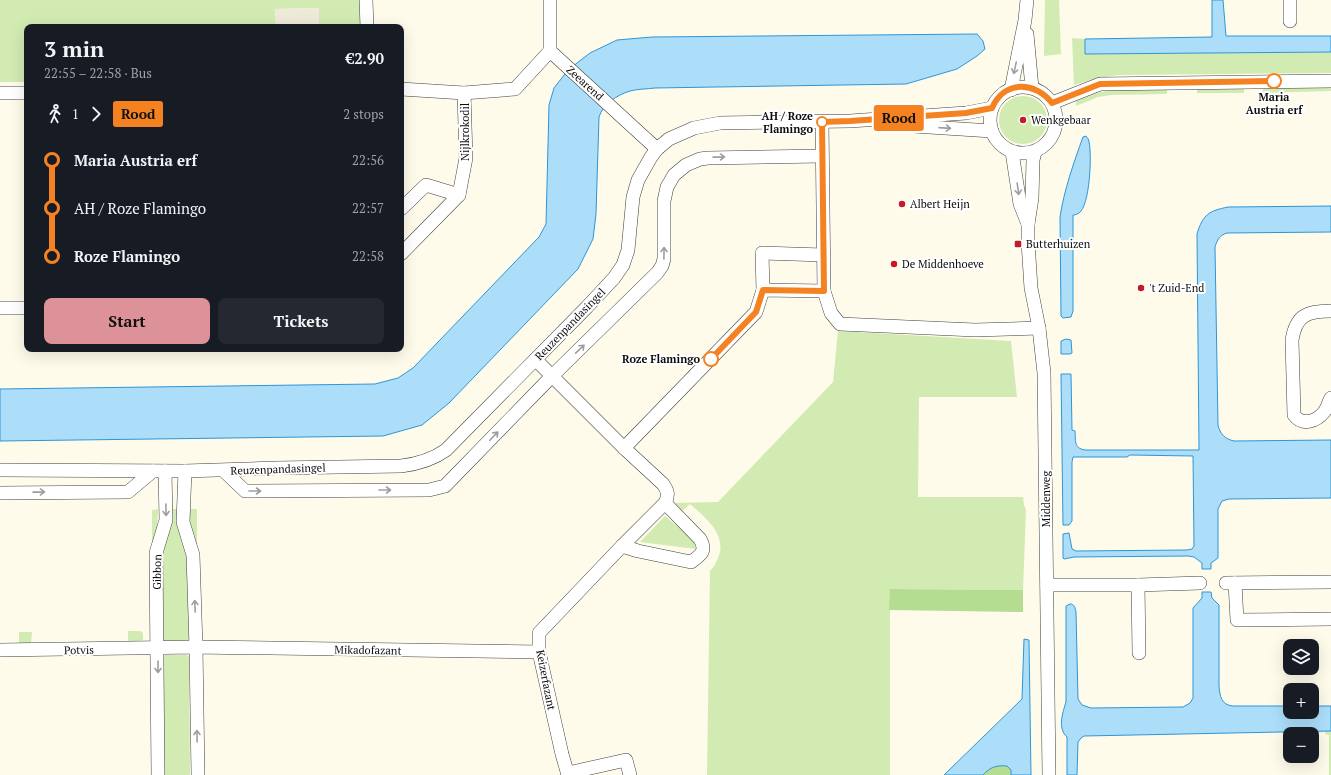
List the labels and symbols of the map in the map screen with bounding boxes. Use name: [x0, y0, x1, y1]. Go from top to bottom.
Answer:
one-way arrow: [1011, 62, 1019, 75]
street label: Zeearend: [563, 63, 607, 103]
marker: Maria Austria erf: [1266, 73, 1282, 89]
place label: Maria Austria erf: [1246, 90, 1303, 117]
street label: Nijlkrokodil: [458, 103, 472, 161]
line badge: Rood: [871, 105, 927, 131]
place label: AH / Roze Flamingo: [762, 109, 813, 136]
place label: Wenkgebaar: [1031, 113, 1092, 127]
marker: Wenkgebaar: [1018, 115, 1028, 125]
marker: AH / Roze Flamingo: [816, 116, 828, 128]
one-way arrow: [938, 124, 951, 131]
one-way arrow: [712, 154, 725, 161]
one-way arrow: [1014, 182, 1022, 195]
place label: Albert Heijn: [910, 197, 970, 211]
marker: Albert Heijn: [897, 199, 907, 209]
place label: Butterhuizen: [1026, 237, 1091, 251]
marker: Butterhuizen: [1013, 239, 1023, 249]
one-way arrow: [660, 247, 667, 260]
place label: De Middenhoeve: [902, 257, 984, 271]
marker: De Middenhoeve: [889, 259, 899, 269]
place label: 't Zuid-End: [1149, 281, 1204, 295]
marker: 't Zuid-End: [1136, 283, 1146, 293]
street label: Reuzenpandasingel: [532, 285, 608, 363]
one-way arrow: [575, 344, 585, 354]
marker: Roze Flamingo: [703, 351, 719, 367]
place label: Roze Flamingo: [622, 352, 700, 366]
one-way arrow: [489, 431, 499, 441]
street label: Reuzenpandasingel: [230, 460, 326, 478]
street label: Middenweg: [1039, 471, 1053, 527]
one-way arrow: [378, 486, 391, 494]
one-way arrow: [248, 487, 261, 494]
one-way arrow: [32, 488, 45, 496]
one-way arrow: [162, 503, 170, 516]
street label: Gibbon: [150, 554, 164, 590]
one-way arrow: [191, 600, 198, 613]
street label: Mikadofazant: [334, 642, 402, 658]
street label: Potvis: [64, 643, 94, 657]
street label: Keizerfazant: [533, 649, 559, 711]
one-way arrow: [154, 660, 162, 673]
one-way arrow: [193, 730, 201, 743]

